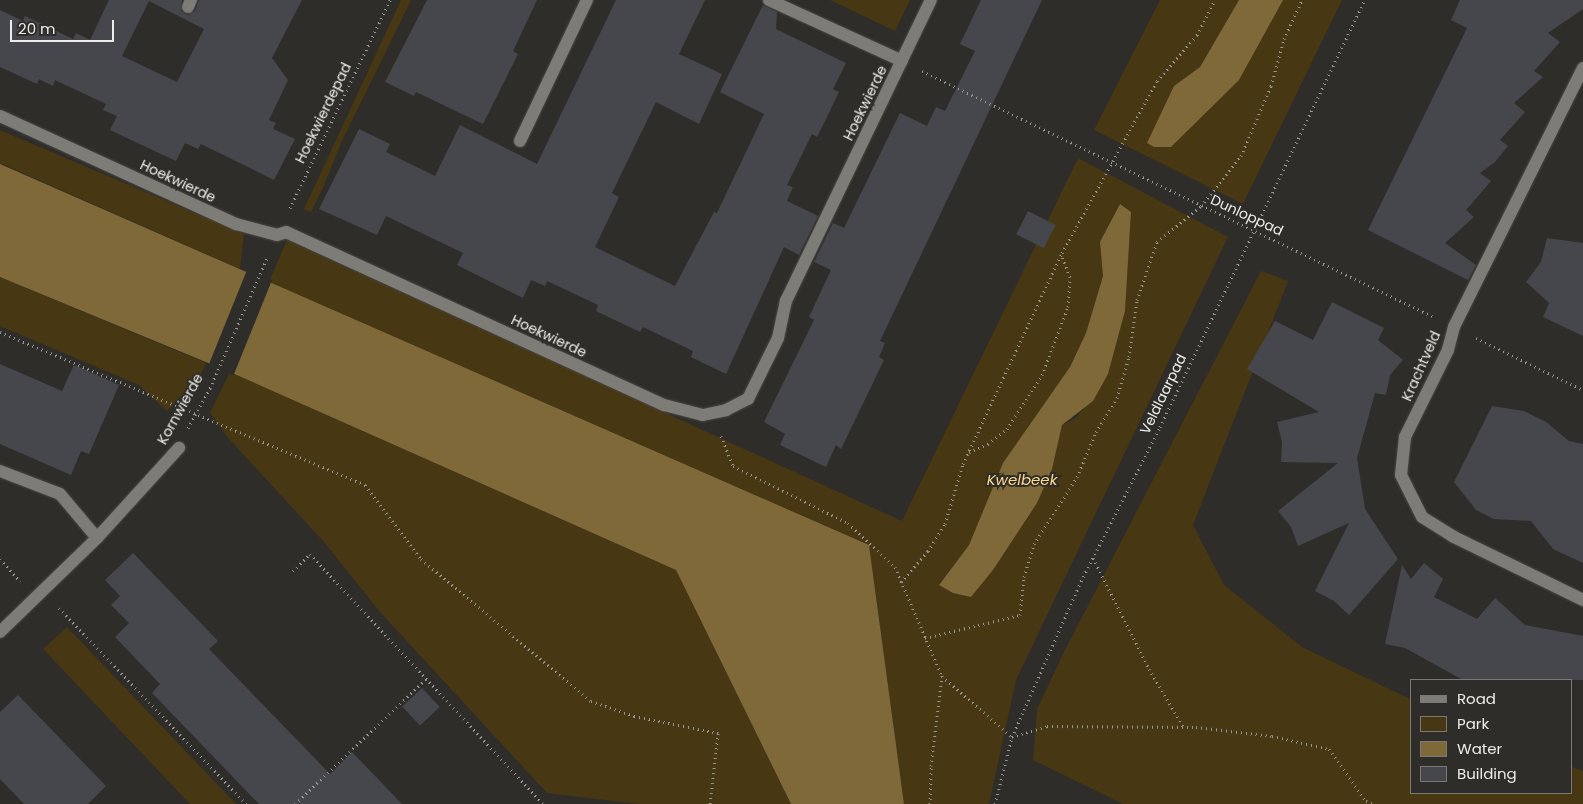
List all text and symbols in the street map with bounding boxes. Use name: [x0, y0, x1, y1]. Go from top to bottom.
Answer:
scale bar: [12, 10, 116, 42]
text: 20 m: [18, 18, 56, 39]
street label: Hoekwierdepad: [291, 60, 355, 166]
street label: Hoekwierde: [840, 63, 890, 143]
street label: Hoekwierde: [138, 156, 218, 206]
street label: Dunloppad: [1208, 191, 1286, 239]
street label: Hoekwierde: [509, 311, 589, 361]
street label: Krachtveld: [1398, 328, 1444, 404]
street label: Veldlaarpad: [1136, 351, 1190, 437]
street label: Kornwierde: [154, 371, 206, 447]
water label: Kwelbeek: [987, 471, 1057, 489]
legend: [1410, 679, 1573, 794]
text: Road: [1457, 688, 1496, 709]
text: Park: [1457, 713, 1489, 734]
text: Water: [1457, 738, 1502, 759]
text: Building: [1457, 763, 1517, 784]

